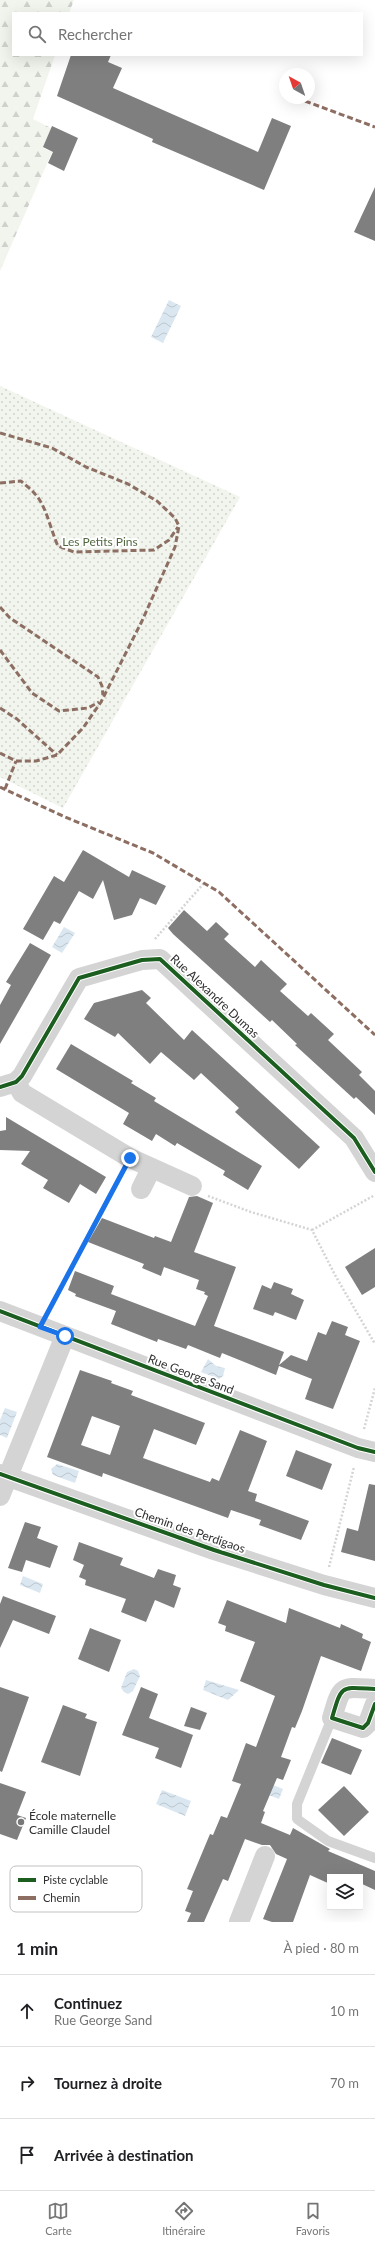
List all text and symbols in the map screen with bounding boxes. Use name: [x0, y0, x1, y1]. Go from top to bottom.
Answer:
search box: [12, 12, 363, 56]
icon: search: [26, 23, 48, 45]
text: Rechercher: [58, 25, 132, 43]
north arrow: [279, 68, 315, 104]
park label: Les Petits Pins: [62, 534, 138, 549]
street label: Rue Alexandre Dumas: [168, 951, 262, 1041]
route end: [121, 1149, 139, 1167]
route start: [56, 1327, 74, 1345]
street label: Rue George Sand: [146, 1351, 236, 1397]
street label: Chemin des Perdigaos: [133, 1504, 247, 1556]
place label: École maternelle Camille Claudel: [29, 1808, 116, 1837]
marker: École maternelle Camille Claudel: [16, 1817, 26, 1827]
legend: [10, 1866, 142, 1912]
text: Piste cyclable: [43, 1873, 108, 1886]
map controls: [327, 1874, 363, 1910]
button: layers: [327, 1874, 363, 1910]
text: Chemin: [43, 1891, 80, 1904]
text: 1 min: [16, 1938, 58, 1959]
text: À pied · 80 m: [284, 1940, 359, 1956]
text: Continuez: [54, 1994, 122, 2012]
icon: ahead: [16, 2000, 38, 2022]
text: 10 m: [330, 2003, 359, 2019]
text: Rue George Sand: [54, 2012, 152, 2028]
icon: right: [16, 2072, 38, 2094]
text: Tournez à droite: [54, 2074, 162, 2092]
text: 70 m: [330, 2075, 359, 2091]
icon: arrive: [16, 2144, 38, 2166]
text: Arrivée à destination: [54, 2146, 193, 2164]
tab: Carte: [45, 2200, 72, 2237]
tab: Itinéraire: [162, 2200, 205, 2237]
tab: Favoris: [296, 2200, 330, 2237]

